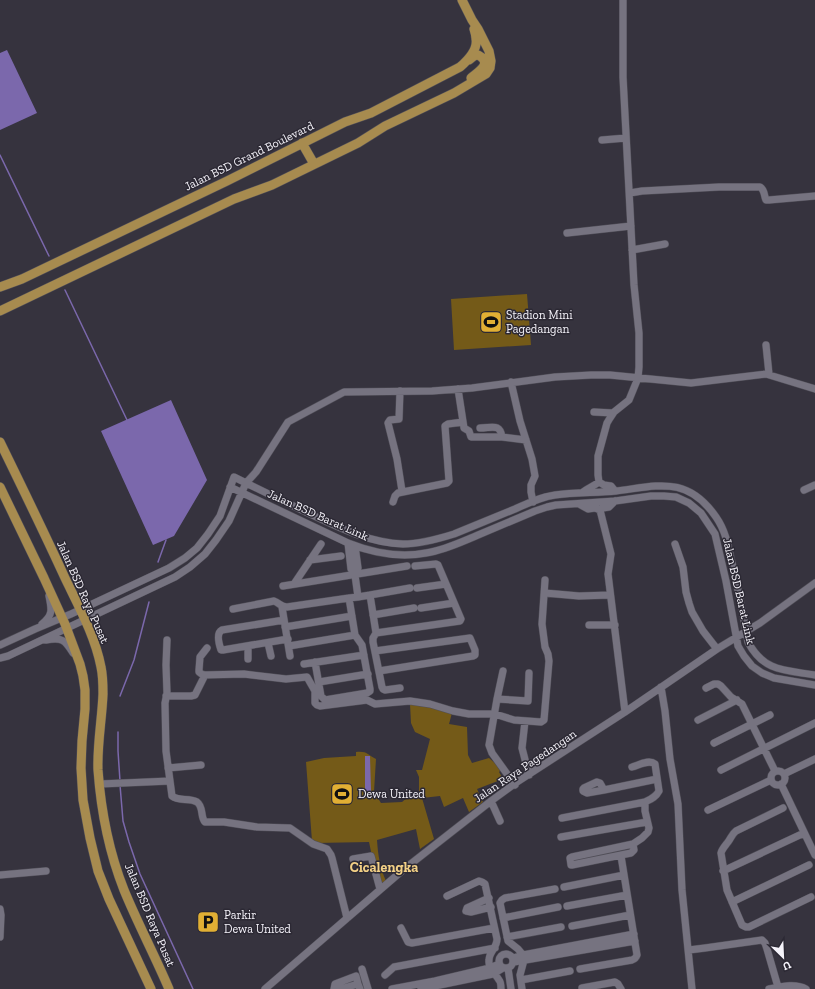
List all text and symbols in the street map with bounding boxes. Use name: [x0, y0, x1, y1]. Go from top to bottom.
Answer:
street label: Jalan BSD Grand Boulevard: [182, 118, 316, 193]
place label: Stadion Mini Pagedangan: [506, 308, 573, 336]
sports icon: Stadion Mini Pagedangan: [478, 309, 504, 335]
street label: Jalan BSD Barat Link: [266, 487, 371, 544]
street label: Jalan BSD Barat Link: [720, 537, 758, 646]
street label: Jalan BSD Raya Pusat: [54, 538, 112, 646]
street label: Jalan Raya Pagedangan: [471, 726, 579, 805]
sports icon: Dewa United: [329, 781, 355, 807]
place label: Dewa United: [358, 787, 425, 801]
district label: Cicalengka: [350, 859, 418, 876]
street label: Jalan BSD Raya Pusat: [122, 861, 178, 969]
place label: Parkir Dewa United: [224, 908, 291, 936]
parking icon: Parkir Dewa United: [195, 909, 221, 935]
north arrow: [763, 937, 803, 977]
text: U: [781, 958, 793, 973]

